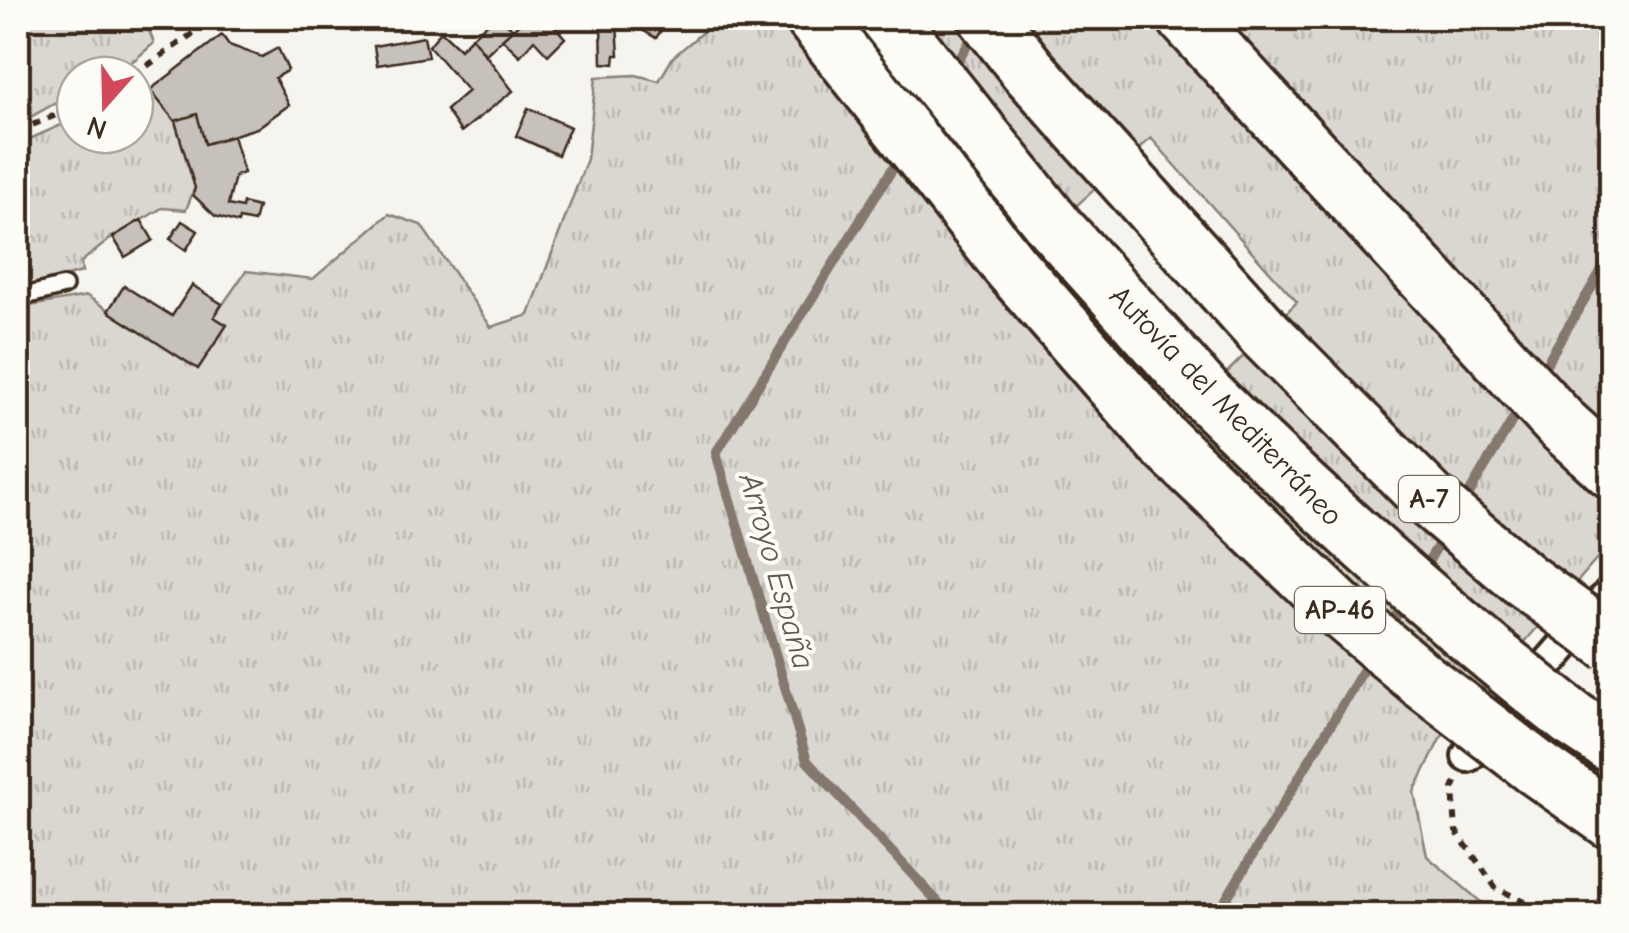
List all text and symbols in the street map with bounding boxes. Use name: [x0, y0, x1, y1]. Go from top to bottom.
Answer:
north arrow: [55, 55, 155, 155]
text: N: [83, 109, 111, 146]
street label: Autovía del Mediterráneo: [1102, 279, 1350, 533]
water label: Arroyo España: [731, 468, 823, 673]
road number: A-7: [1399, 476, 1459, 522]
road number: AP-46: [1295, 587, 1385, 633]

